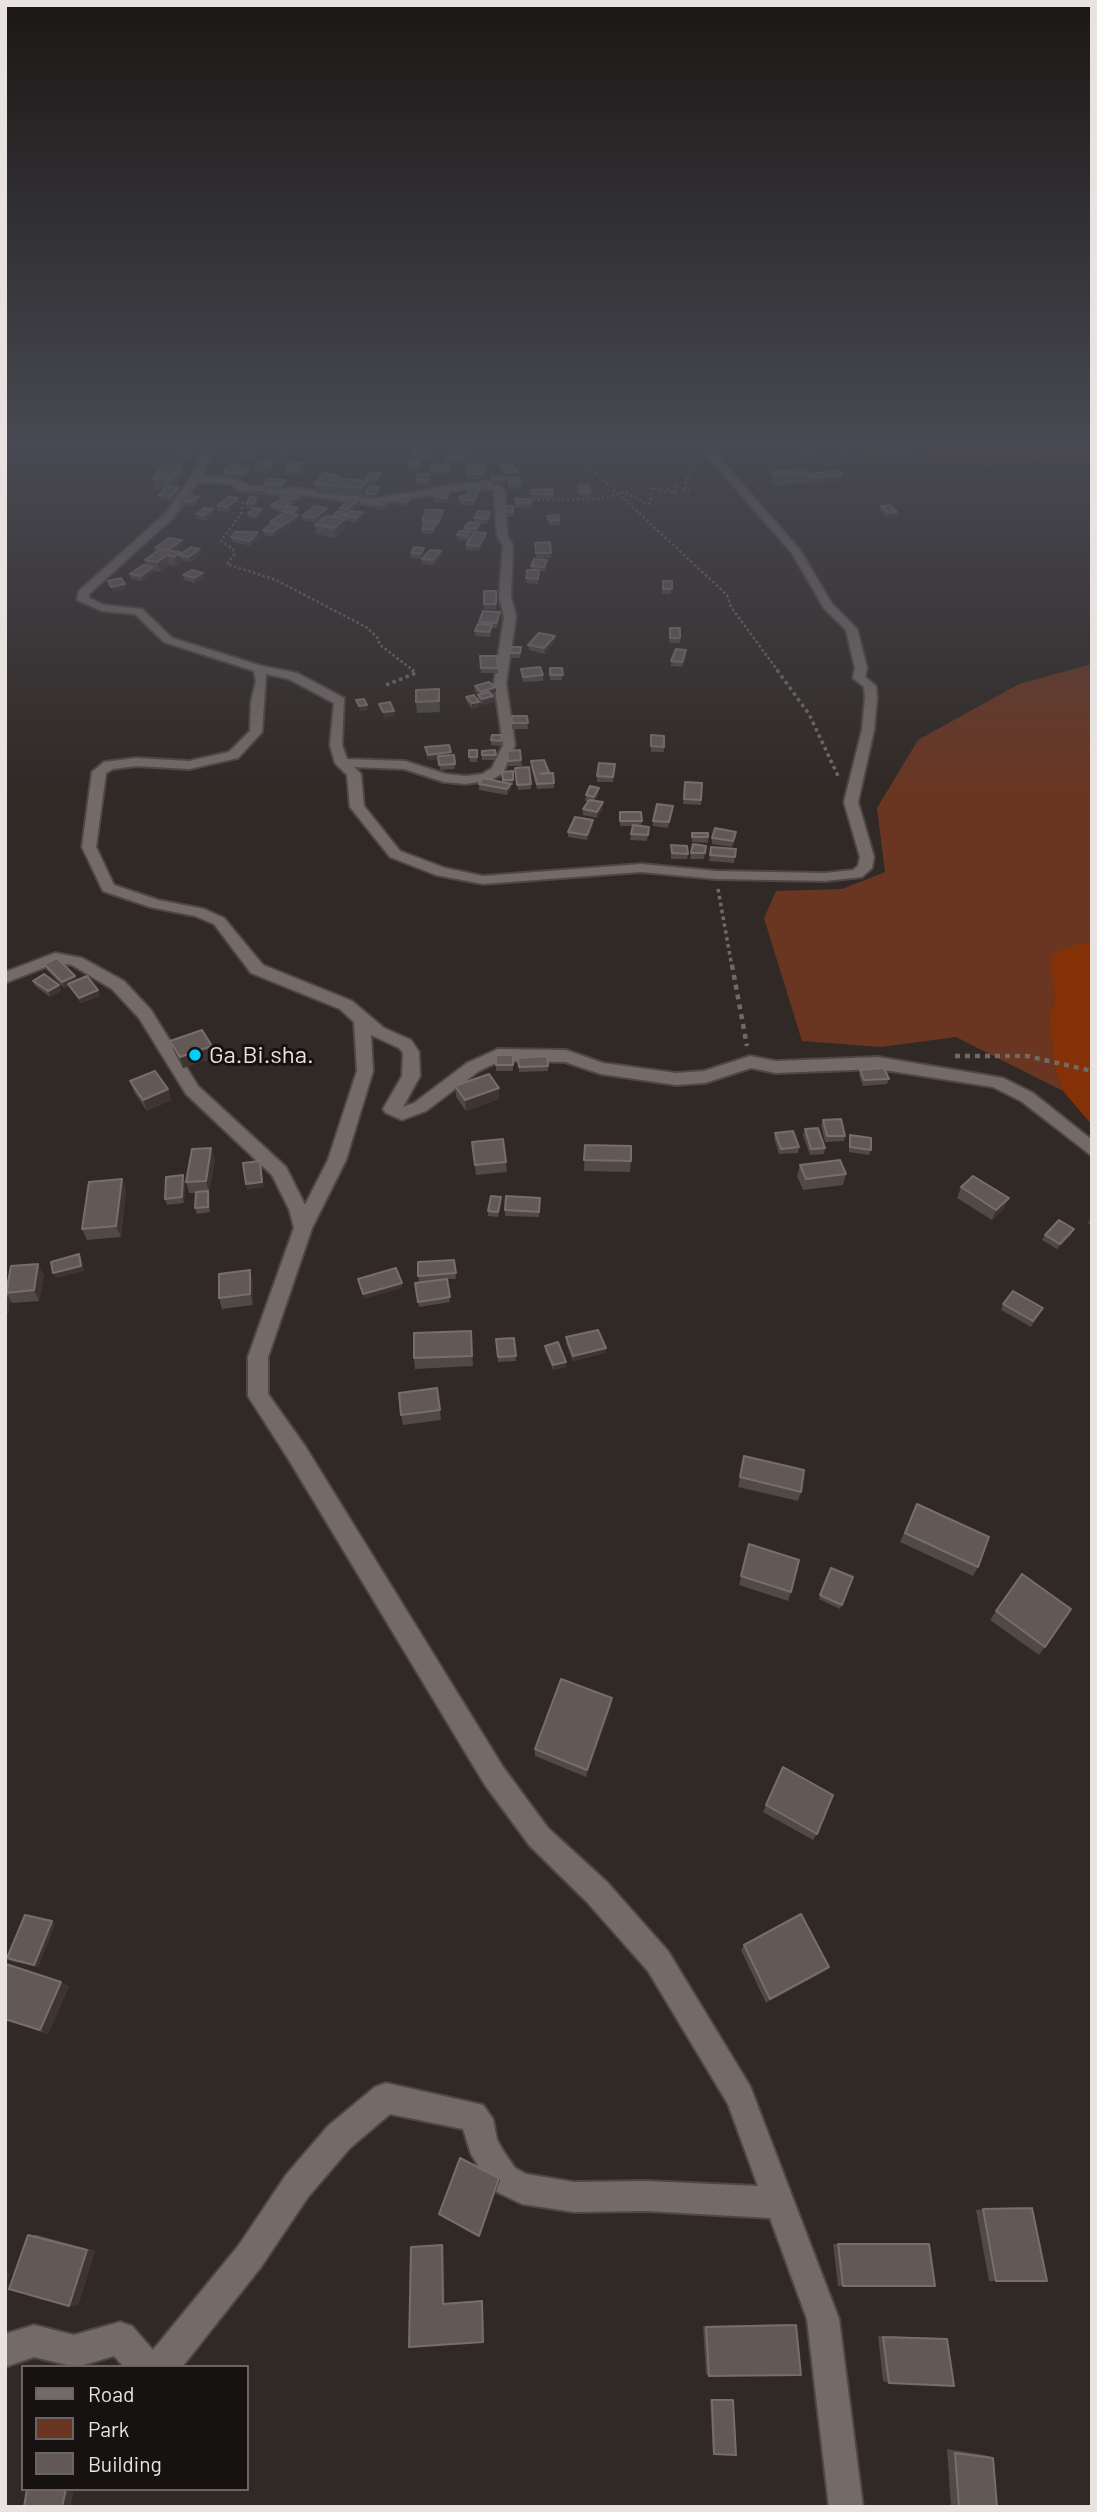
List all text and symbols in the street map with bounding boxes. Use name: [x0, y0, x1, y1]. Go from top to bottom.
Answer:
place label: Ga.Bi.sha.: [209, 1041, 314, 1069]
marker: Ga.Bi.sha.: [187, 1047, 203, 1063]
legend: [21, 2365, 248, 2491]
text: Road: [88, 2381, 134, 2406]
text: Park: [88, 2416, 129, 2441]
text: Building: [88, 2451, 162, 2476]

